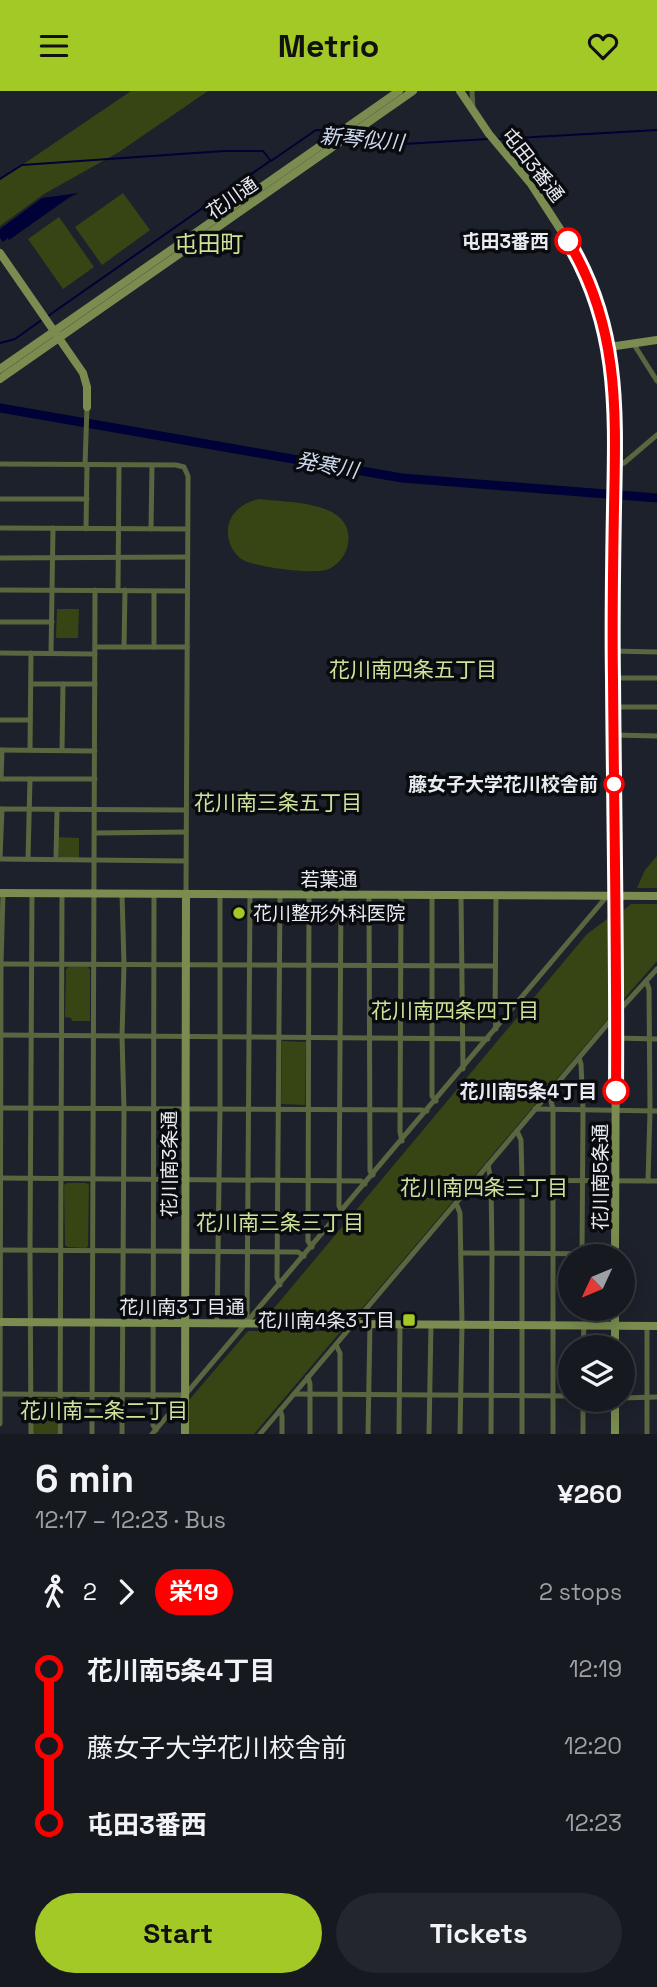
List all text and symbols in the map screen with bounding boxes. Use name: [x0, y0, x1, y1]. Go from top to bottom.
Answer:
text: Metrio: [278, 26, 379, 66]
icon: menu: [35, 27, 73, 65]
icon: heart: [584, 27, 622, 65]
water label: 新琴似川: [319, 122, 407, 156]
street label: 屯田3番通: [496, 123, 570, 207]
street label: 花川通: [201, 171, 263, 225]
marker: 屯田3番西: [555, 228, 581, 254]
district label: 屯田町: [175, 229, 244, 259]
place label: 屯田3番西: [461, 229, 549, 254]
water label: 発寒川: [294, 446, 362, 484]
district label: 花川南四条五丁目: [329, 656, 497, 683]
place label: 藤女子大学花川校舎前: [408, 772, 598, 797]
marker: 藤女子大学花川校舎前: [604, 774, 624, 794]
district label: 花川南三条五丁目: [194, 789, 362, 816]
street label: 若葉通: [300, 867, 358, 892]
place label: 花川整形外科医院: [253, 901, 405, 926]
marker: 花川整形外科医院: [231, 905, 247, 921]
district label: 花川南四条四丁目: [371, 997, 539, 1024]
marker: 花川南5条4丁目: [603, 1078, 629, 1104]
place label: 花川南5条4丁目: [460, 1079, 597, 1104]
street label: 花川南3条通: [157, 1111, 182, 1217]
street label: 花川南5条通: [588, 1124, 613, 1230]
district label: 花川南四条三丁目: [400, 1174, 568, 1201]
district label: 花川南三条三丁目: [196, 1209, 364, 1236]
north arrow: [558, 1244, 635, 1321]
map controls: [558, 1244, 635, 1412]
street label: 花川南3丁目通: [119, 1295, 245, 1320]
place label: 花川南4条3丁目: [258, 1308, 395, 1333]
marker: 花川南4条3丁目: [401, 1312, 417, 1328]
button: layers: [558, 1335, 635, 1412]
district label: 花川南二条二丁目: [20, 1397, 188, 1424]
text: 6 min: [35, 1455, 134, 1503]
text: ¥260: [558, 1477, 622, 1511]
text: 12:17 – 12:23 · Bus: [35, 1505, 226, 1535]
icon: walk: [35, 1573, 73, 1611]
icon: forward: [107, 1573, 145, 1611]
text: 栄19: [169, 1576, 219, 1607]
text: 2: [83, 1577, 97, 1607]
text: 2 stops: [539, 1577, 622, 1607]
text: 花川南5条4丁目: [87, 1654, 275, 1688]
text: 12:19: [569, 1654, 622, 1684]
text: 藤女子大学花川校舎前: [87, 1731, 347, 1765]
text: 12:20: [564, 1731, 622, 1761]
text: 屯田3番西: [87, 1808, 207, 1842]
text: 12:23: [565, 1808, 622, 1838]
button: Start: [35, 1893, 322, 1973]
button: Tickets: [336, 1893, 622, 1973]

